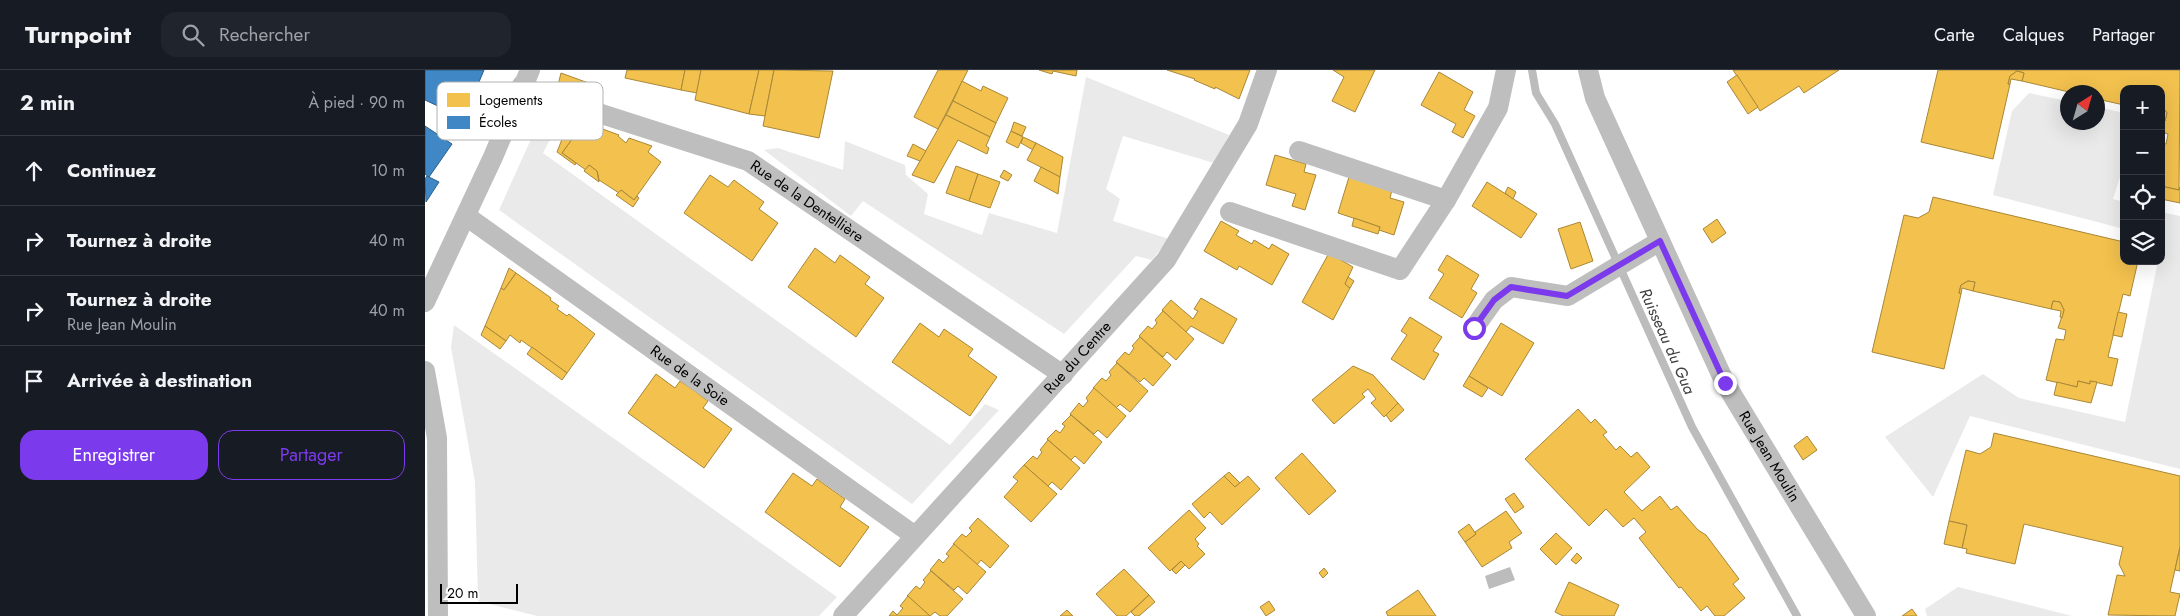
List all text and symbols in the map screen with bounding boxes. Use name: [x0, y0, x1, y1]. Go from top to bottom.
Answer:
search box: [161, 12, 511, 57]
text: Turnpoint: [25, 17, 131, 52]
icon: search: [179, 21, 207, 49]
text: Rechercher: [219, 21, 310, 48]
text: Carte: [1934, 22, 1975, 48]
text: Calques: [2003, 22, 2064, 48]
text: Partager: [2092, 22, 2155, 48]
legend: [437, 82, 603, 140]
north arrow: [2060, 85, 2105, 130]
map controls: [2120, 85, 2165, 265]
button: +: [2120, 85, 2165, 130]
text: 2 min: [20, 88, 75, 118]
text: Logements: [479, 90, 543, 110]
text: À pied · 90 m: [309, 91, 405, 114]
text: Écoles: [479, 112, 517, 132]
button: −: [2120, 130, 2165, 175]
street label: Rue de la Dentellière: [746, 155, 868, 248]
icon: ahead: [20, 157, 48, 185]
text: Continuez: [67, 157, 156, 184]
text: 10 m: [371, 159, 405, 182]
button: locate: [2120, 175, 2165, 220]
button: layers: [2120, 220, 2165, 265]
icon: right: [20, 227, 48, 255]
text: Tournez à droite: [67, 227, 212, 254]
text: 40 m: [369, 229, 405, 252]
water label: Ruisseau du Gua: [1634, 284, 1701, 398]
text: Tournez à droite: [67, 286, 212, 313]
icon: right: [20, 297, 48, 325]
text: 40 m: [369, 299, 405, 322]
text: Rue Jean Moulin: [67, 313, 177, 336]
street label: Rue du Centre: [1039, 316, 1117, 399]
route start: [1463, 317, 1486, 340]
street label: Rue de la Soie: [646, 340, 734, 412]
icon: arrive: [20, 367, 48, 395]
text: Arrivée à destination: [67, 367, 252, 394]
route end: [1714, 372, 1737, 395]
street label: Rue Jean Moulin: [1733, 407, 1806, 506]
button: Enregistrer: [20, 430, 208, 480]
button: Partager: [218, 430, 405, 480]
scale bar: [440, 581, 517, 604]
text: 20 m: [447, 583, 479, 603]

